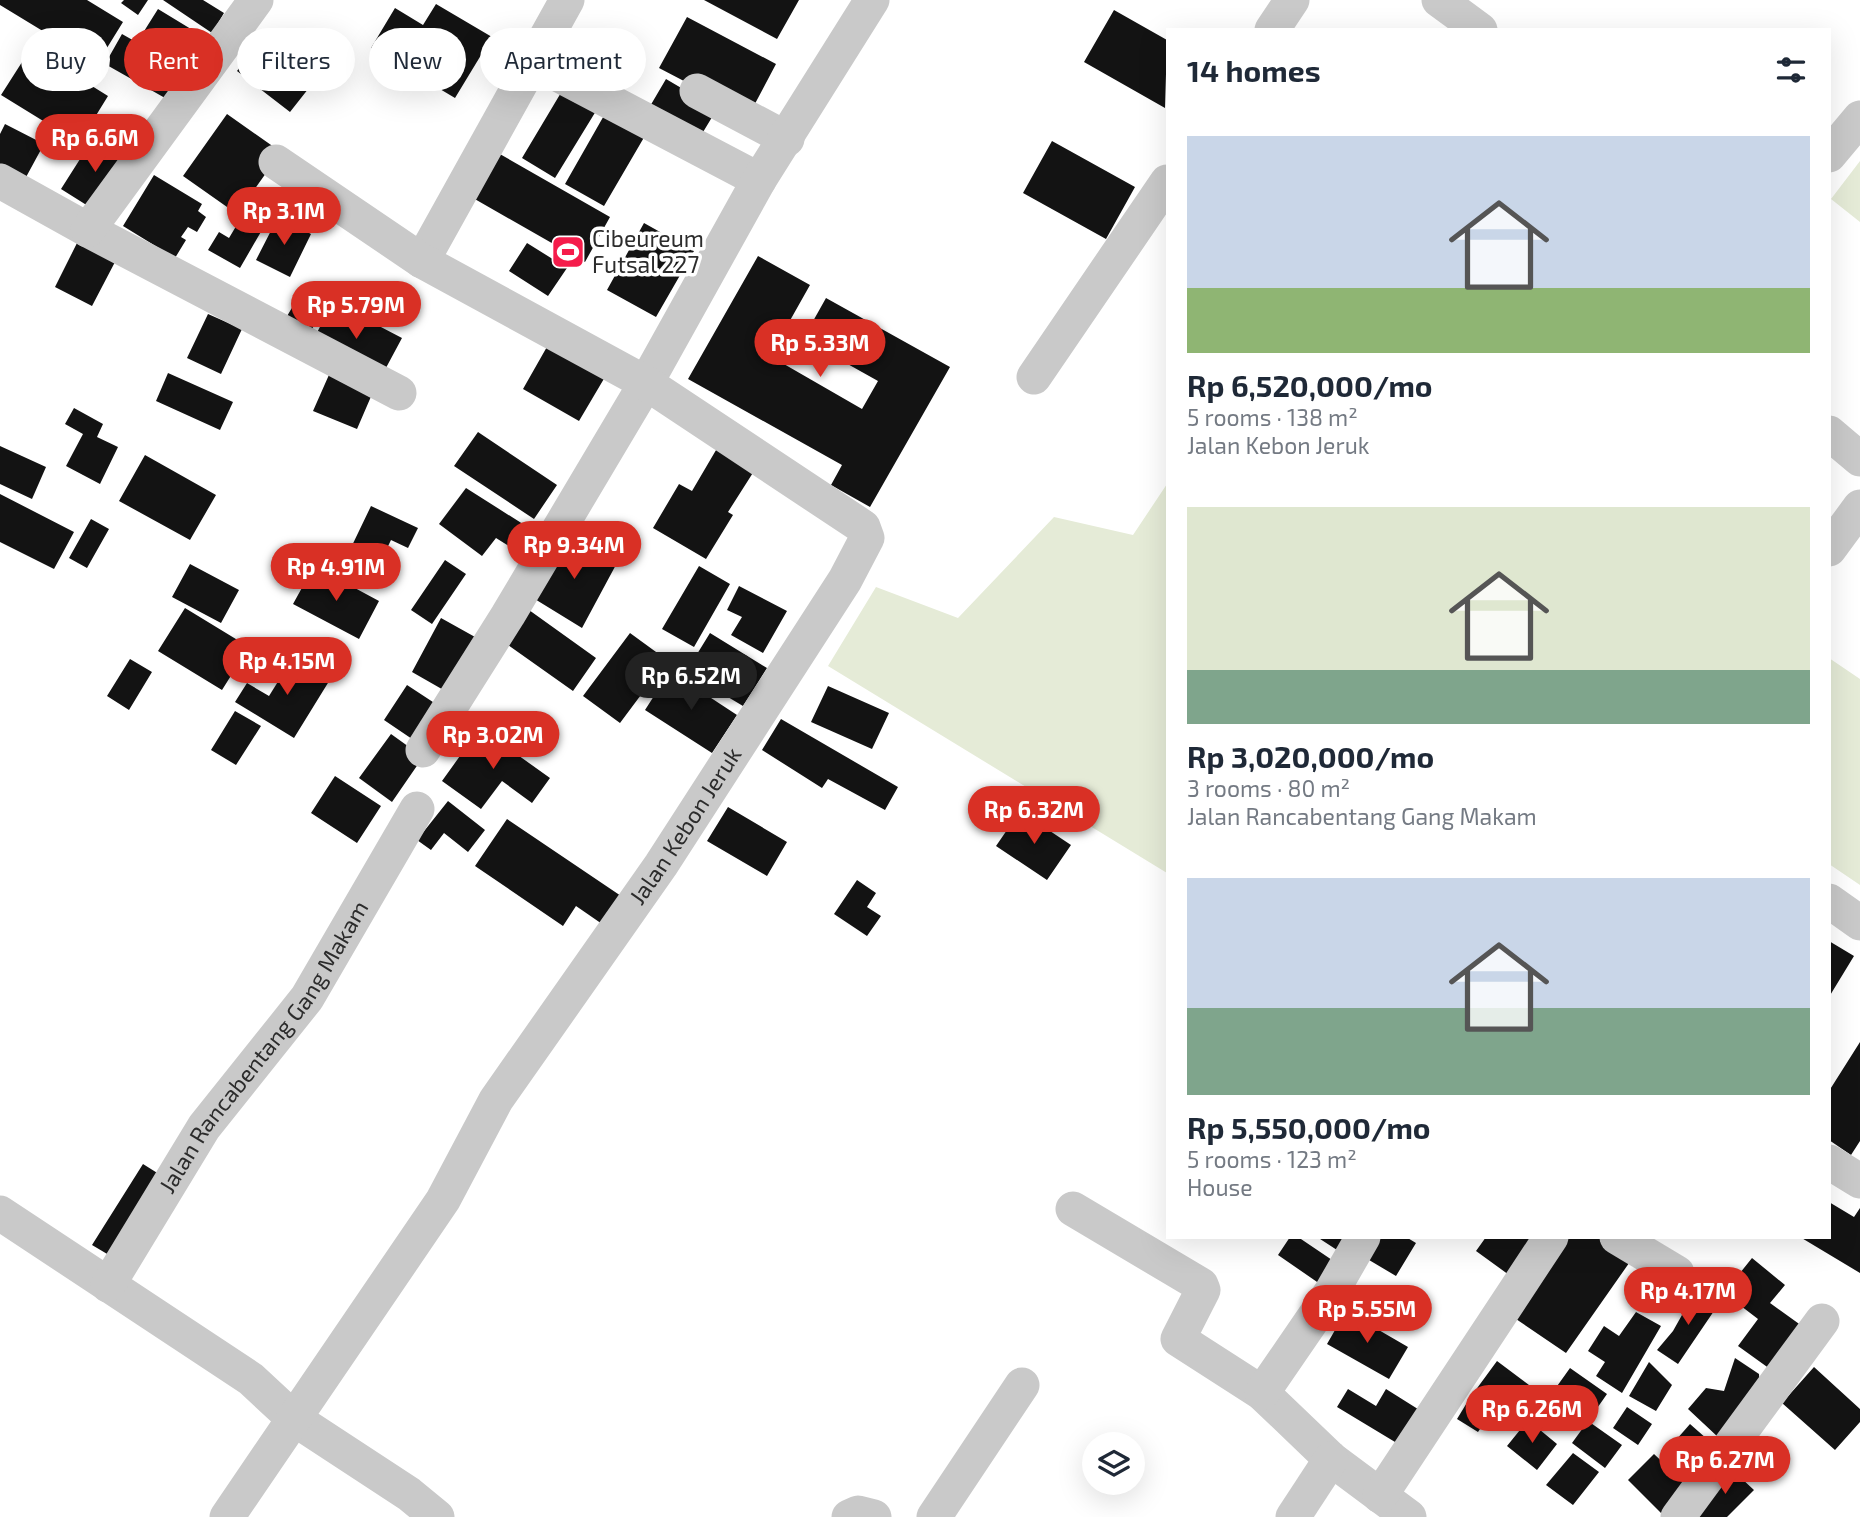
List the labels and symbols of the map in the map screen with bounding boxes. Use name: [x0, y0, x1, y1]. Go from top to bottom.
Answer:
pin: Rp 6.6M: [30, 114, 160, 174]
pin: Rp 3.1M: [219, 188, 349, 247]
place label: Cibeureum Futsal 227: [592, 224, 704, 278]
sports icon: Cibeureum Futsal 227: [549, 233, 587, 271]
pin: Rp 5.79M: [284, 282, 428, 341]
pin: Rp 5.33M: [748, 320, 892, 379]
pin: Rp 9.34M: [502, 522, 646, 581]
pin: Rp 4.91M: [264, 544, 408, 603]
pin: Rp 4.15M: [215, 638, 359, 697]
pin: Rp 6.52M: [619, 652, 763, 712]
pin: Rp 3.02M: [421, 712, 565, 771]
street label: Jalan Kebon Jeruk: [623, 741, 747, 909]
pin: Rp 6.32M: [962, 786, 1106, 846]
street label: Jalan Rancabentang Gang Makam: [152, 895, 374, 1198]
pin: Rp 4.17M: [1616, 1268, 1760, 1327]
pin: Rp 5.55M: [1295, 1286, 1439, 1345]
pin: Rp 6.26M: [1460, 1386, 1604, 1445]
pin: Rp 6.27M: [1653, 1436, 1797, 1496]

